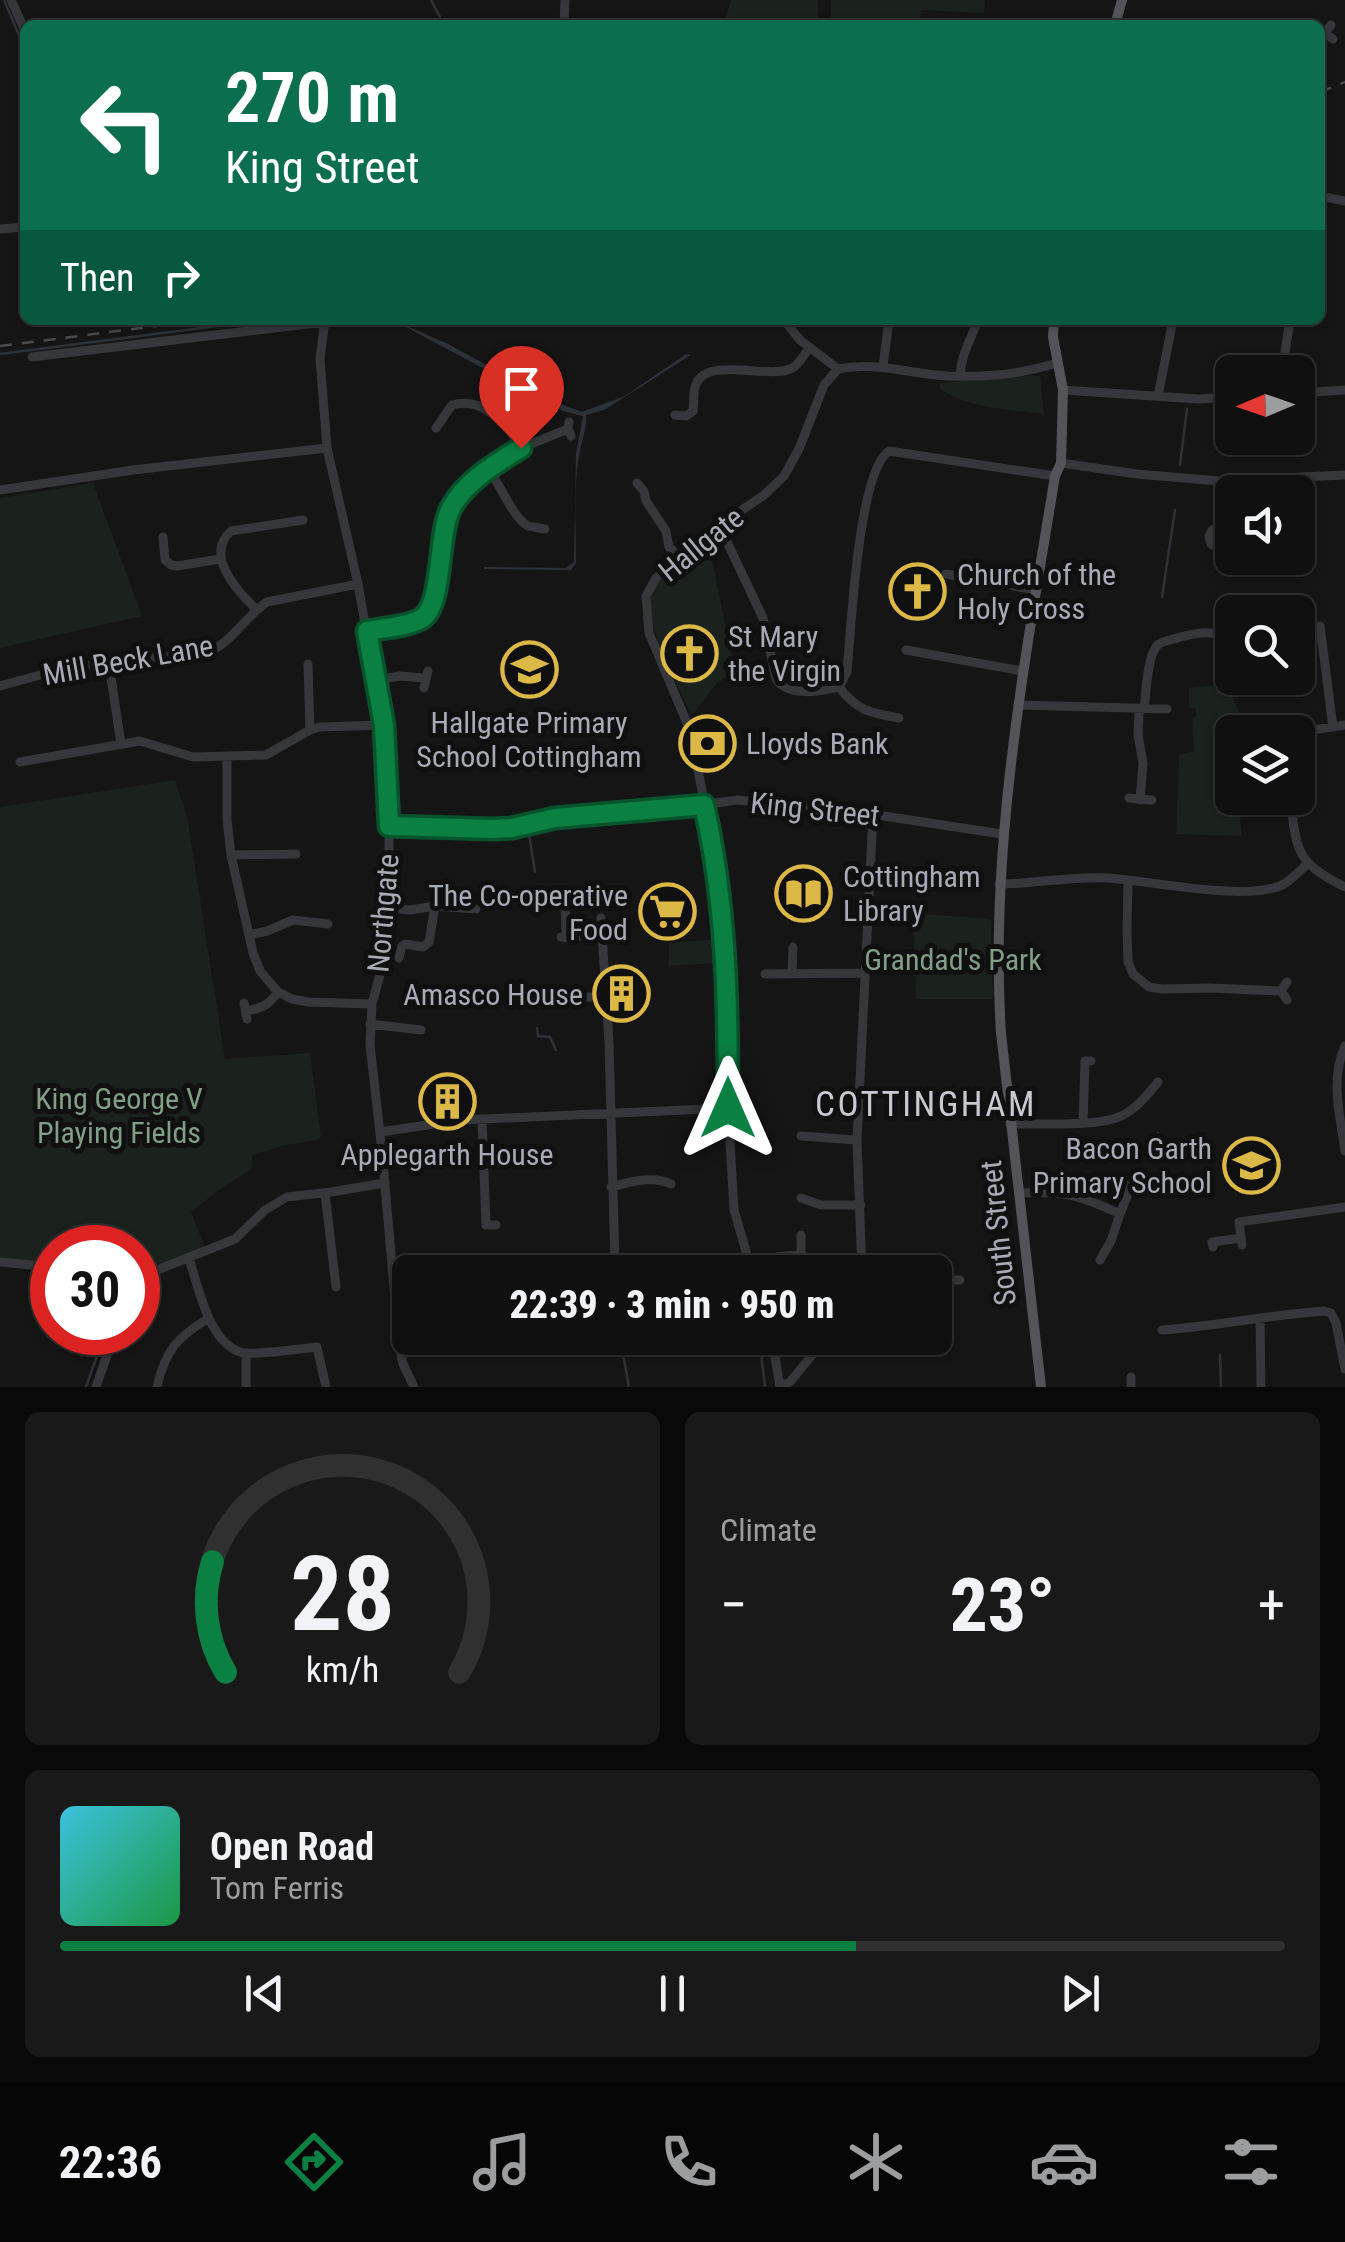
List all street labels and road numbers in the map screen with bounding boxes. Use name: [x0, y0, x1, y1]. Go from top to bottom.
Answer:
street label: Hallgate: [652, 499, 750, 589]
street label: Mill Beck Lane: [40, 628, 216, 692]
street label: King Street: [749, 785, 881, 833]
street label: Northgate: [360, 852, 406, 974]
street label: South Street: [973, 1159, 1023, 1307]

